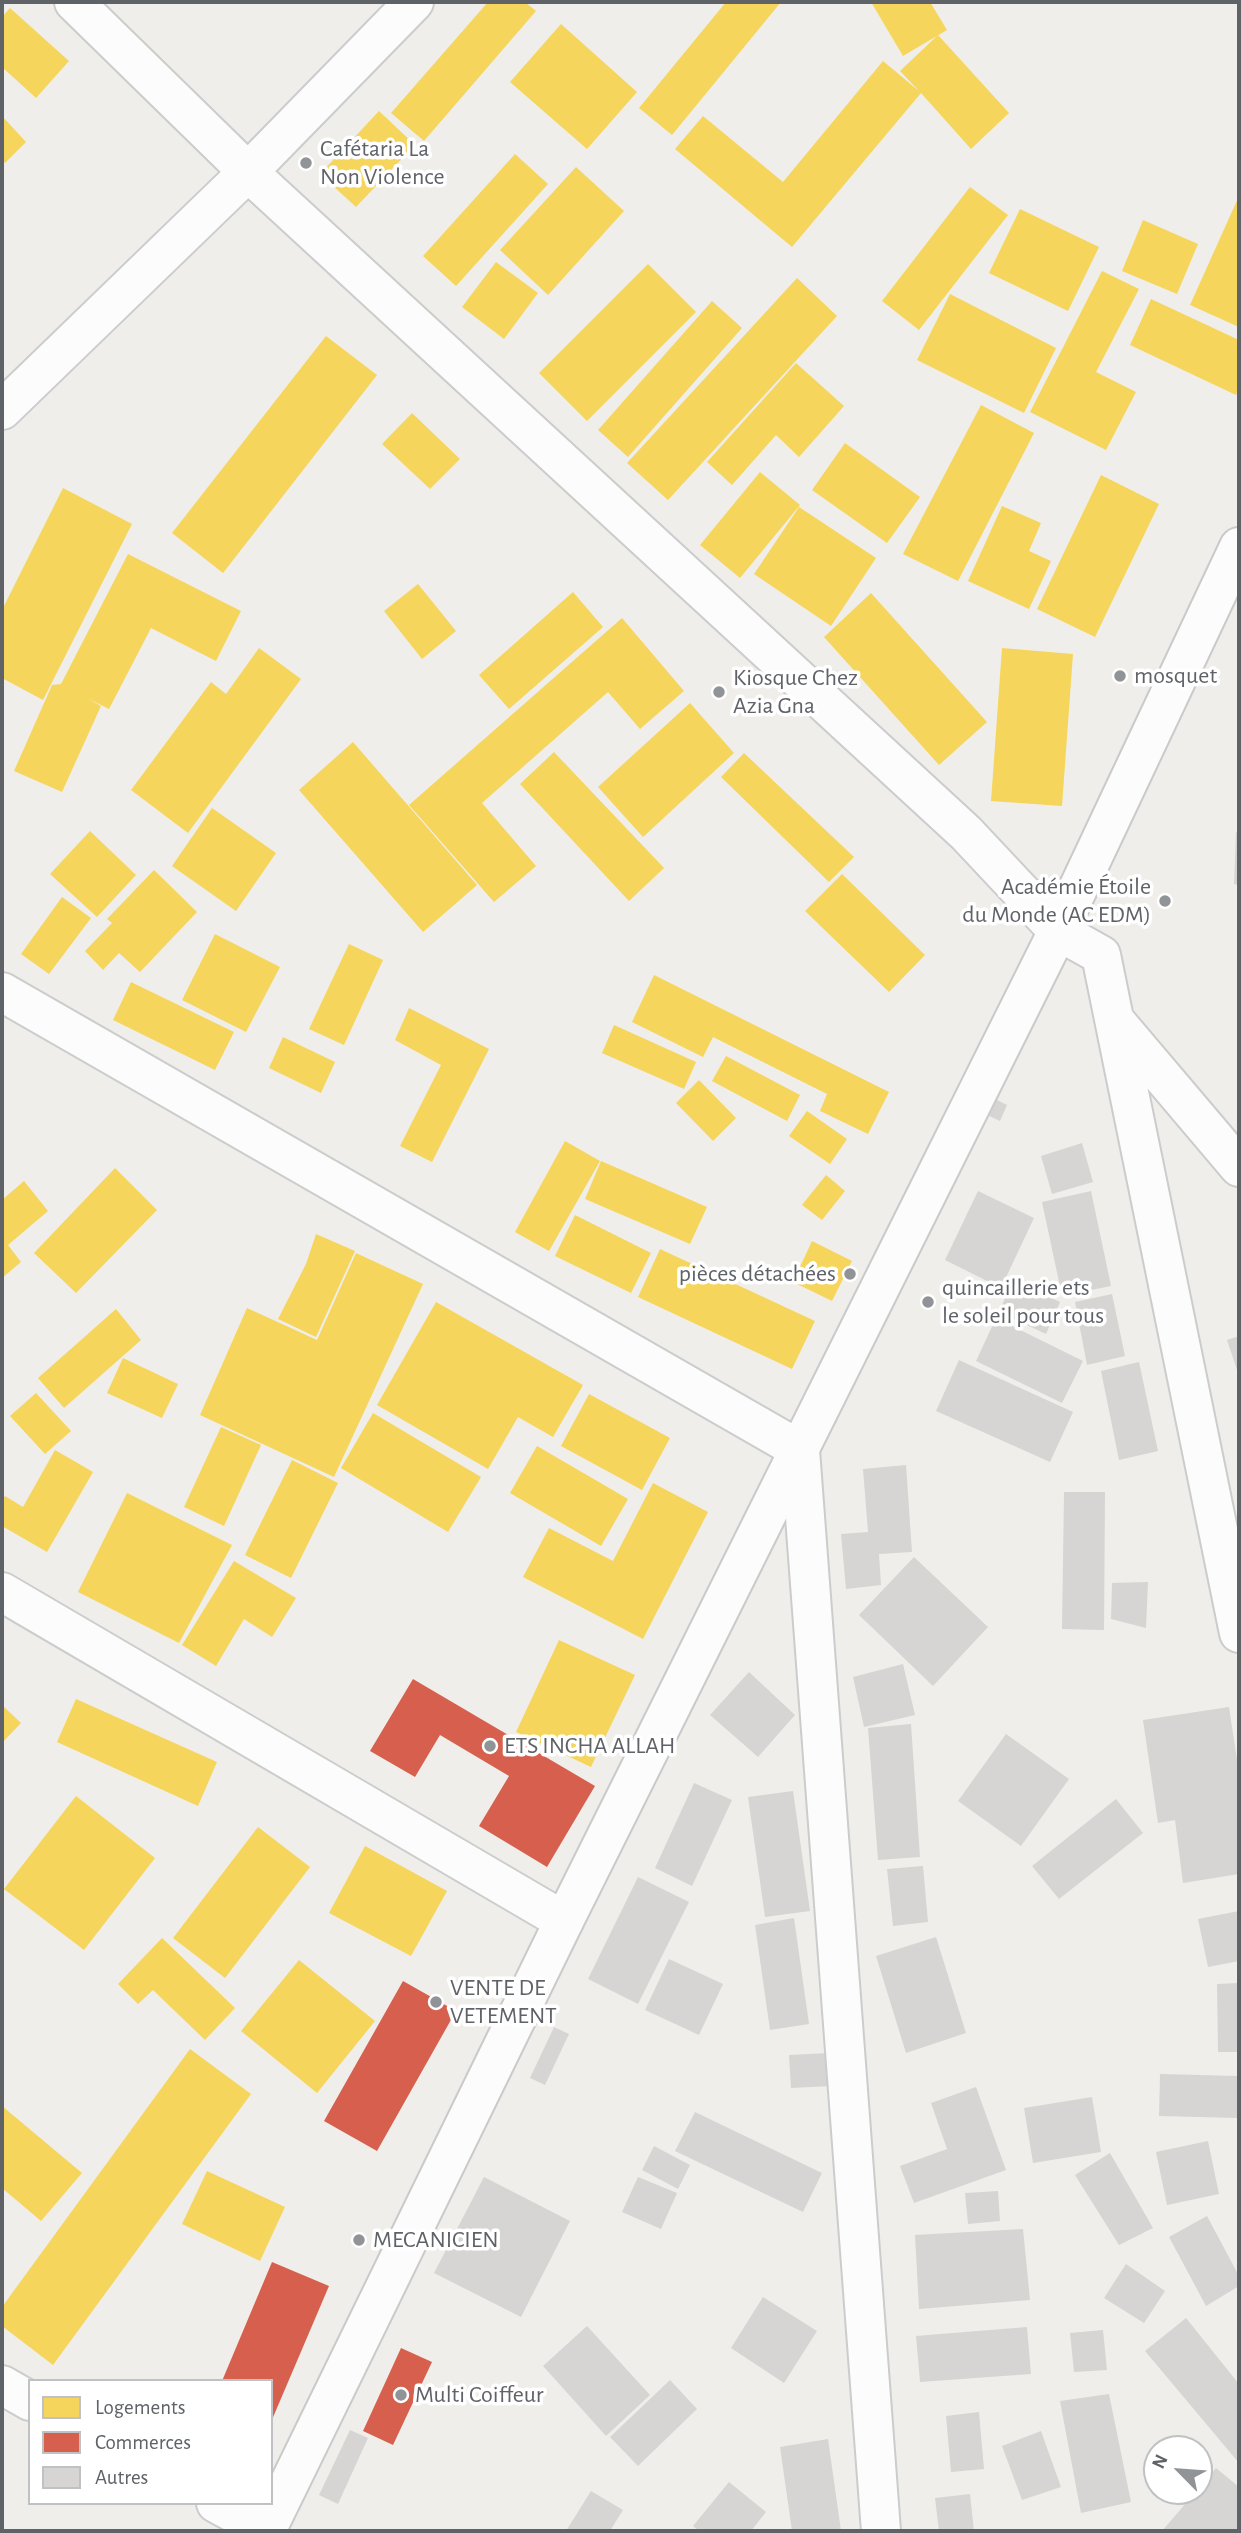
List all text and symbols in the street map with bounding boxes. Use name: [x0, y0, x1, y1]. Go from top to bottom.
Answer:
place label: Cafétaria La Non Violence: [320, 135, 445, 191]
marker: Cafétaria La Non Violence: [298, 155, 314, 171]
place label: mosquet: [1134, 662, 1217, 690]
place label: Kiosque Chez Azia Gna: [733, 664, 858, 720]
marker: mosquet: [1112, 668, 1128, 684]
marker: Kiosque Chez Azia Gna: [711, 684, 727, 700]
place label: Académie Étoile du Monde (AC EDM): [962, 873, 1151, 929]
marker: Académie Étoile du Monde (AC EDM): [1157, 893, 1173, 909]
place label: pièces détachées: [679, 1260, 836, 1288]
marker: pièces détachées: [842, 1266, 858, 1282]
place label: quincaillerie ets le soleil pour tous: [942, 1274, 1104, 1330]
marker: quincaillerie ets le soleil pour tous: [920, 1294, 936, 1310]
place label: ETS INCHA ALLAH: [504, 1732, 676, 1760]
marker: ETS INCHA ALLAH: [482, 1738, 498, 1754]
place label: VENTE DE VETEMENT: [450, 1974, 557, 2030]
marker: VENTE DE VETEMENT: [428, 1994, 444, 2010]
place label: MECANICIEN: [373, 2226, 499, 2254]
marker: MECANICIEN: [351, 2232, 367, 2248]
legend: [28, 2379, 273, 2505]
place label: Multi Coiffeur: [415, 2381, 544, 2409]
marker: Multi Coiffeur: [393, 2387, 409, 2403]
text: Logements: [95, 2397, 185, 2418]
text: Commerces: [95, 2432, 191, 2453]
north arrow: [1143, 2435, 1213, 2505]
text: N: [1149, 2452, 1172, 2472]
text: Autres: [95, 2467, 148, 2488]

